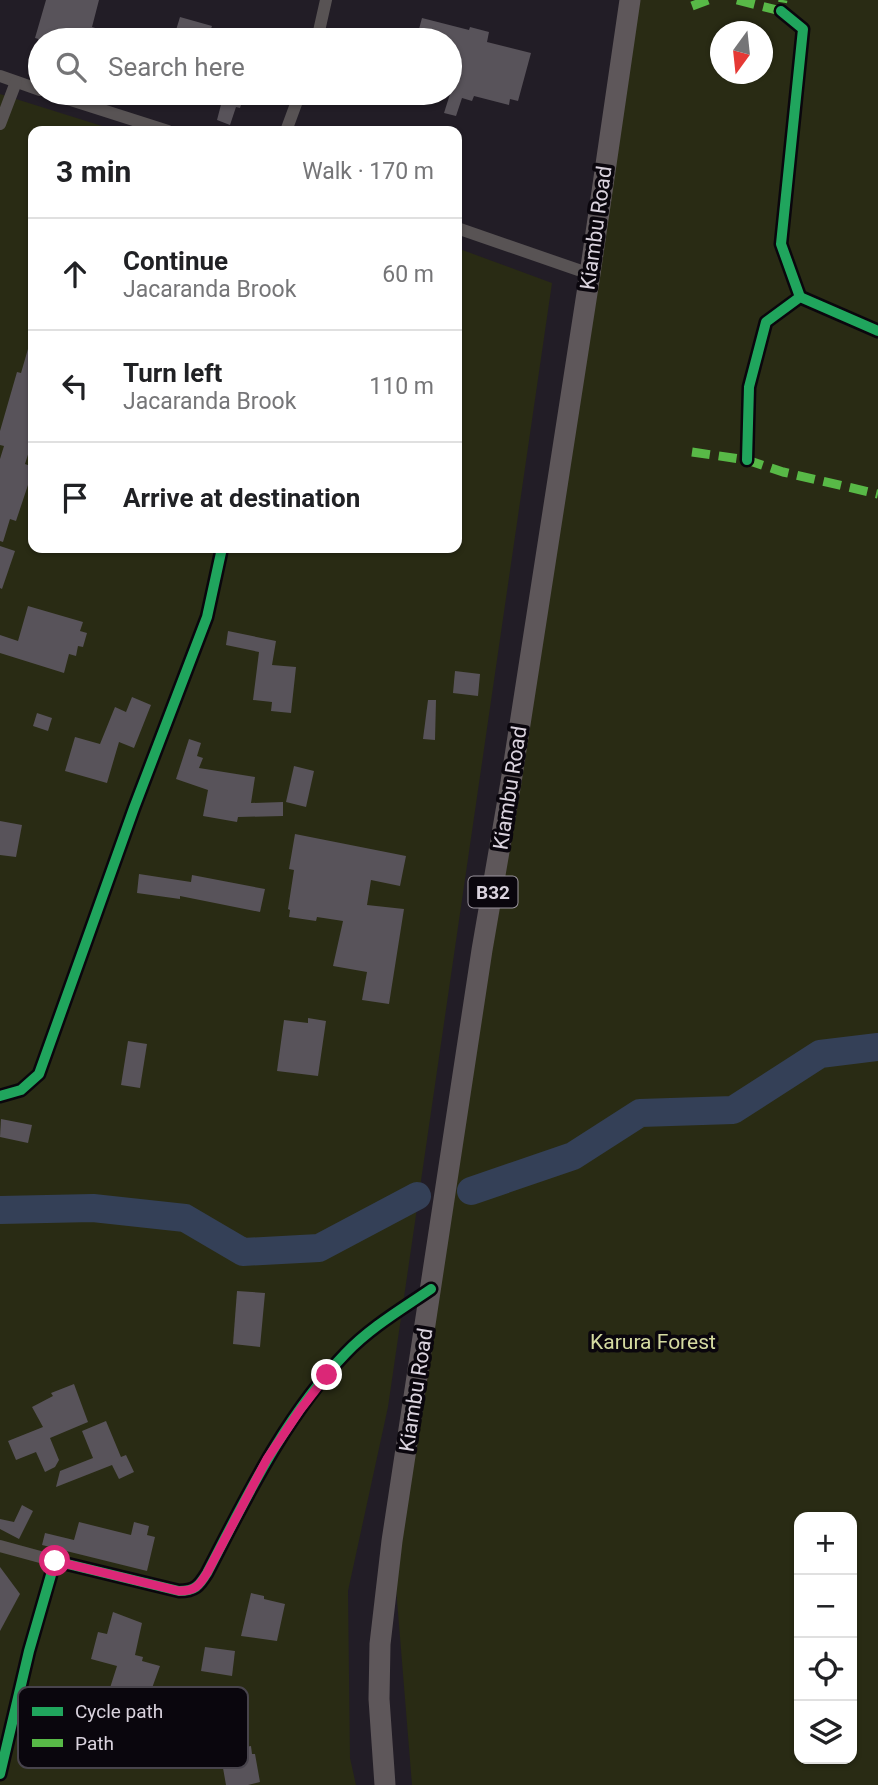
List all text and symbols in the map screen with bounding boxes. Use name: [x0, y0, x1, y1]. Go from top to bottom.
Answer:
north arrow: [710, 21, 773, 84]
search box: [28, 28, 462, 105]
icon: search: [52, 48, 90, 86]
text: Search here: [108, 52, 245, 82]
text: 3 min: [56, 154, 131, 189]
text: Walk · 170 m: [302, 158, 434, 185]
street label: Kiambu Road: [575, 164, 617, 292]
text: Continue: [123, 246, 228, 276]
icon: ahead: [56, 255, 94, 293]
text: 60 m: [382, 261, 434, 288]
text: Jacaranda Brook: [123, 276, 296, 303]
text: Turn left: [123, 358, 222, 388]
icon: left: [56, 367, 94, 405]
text: 110 m: [369, 373, 434, 400]
text: Jacaranda Brook: [123, 388, 296, 415]
icon: arrive: [56, 479, 94, 517]
text: Arrive at destination: [123, 483, 360, 513]
street label: Kiambu Road: [488, 724, 532, 852]
road number: B32: [468, 876, 518, 908]
street label: Kiambu Road: [394, 1326, 438, 1454]
park label: Karura Forest: [590, 1330, 716, 1354]
route end: [311, 1359, 342, 1390]
map controls: [794, 1512, 857, 1764]
button: +: [794, 1512, 857, 1575]
route start: [39, 1545, 70, 1576]
button: −: [794, 1575, 857, 1638]
button: locate: [794, 1638, 857, 1701]
legend: [18, 1687, 248, 1768]
text: Cycle path: [75, 1700, 163, 1723]
button: layers: [794, 1701, 857, 1764]
text: Path: [75, 1732, 114, 1755]

